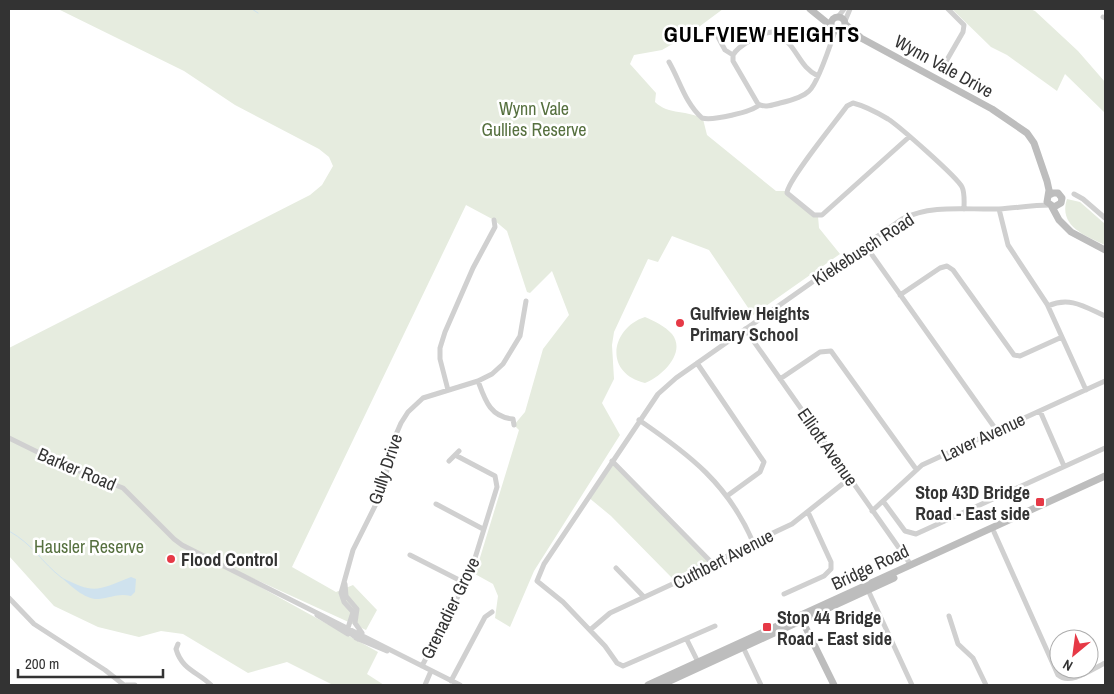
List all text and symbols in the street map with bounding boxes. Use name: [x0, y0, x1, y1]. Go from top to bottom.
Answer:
district label: GULFVIEW HEIGHTS: [664, 19, 860, 49]
street label: Wynn Vale Drive: [890, 29, 998, 103]
park label: Wynn Vale Gullies Reserve: [482, 96, 587, 142]
street label: Kiekebusch Road: [807, 207, 919, 291]
place label: Gulfview Heights Primary School: [690, 301, 810, 347]
marker: Gulfview Heights Primary School: [674, 317, 686, 329]
street label: Elliott Avenue: [792, 403, 864, 491]
street label: Laver Avenue: [937, 407, 1029, 467]
street label: Gully Drive: [362, 430, 408, 508]
street label: Barker Road: [34, 441, 120, 497]
place label: Stop 43D Bridge Road - East side: [915, 480, 1030, 526]
marker: Stop 43D Bridge Road - East side: [1034, 496, 1046, 508]
street label: Cuthbert Avenue: [668, 523, 778, 595]
park label: Hausler Reserve: [34, 534, 144, 559]
street label: Bridge Road: [827, 538, 913, 596]
place label: Flood Control: [181, 547, 278, 572]
marker: Flood Control: [165, 553, 177, 565]
street label: Grenadier Grove: [414, 553, 486, 663]
place label: Stop 44 Bridge Road - East side: [777, 605, 892, 651]
marker: Stop 44 Bridge Road - East side: [761, 621, 773, 633]
north arrow: [1049, 629, 1099, 679]
scale bar: [18, 646, 162, 678]
text: 200 m: [25, 653, 59, 674]
text: N: [1060, 655, 1076, 675]

